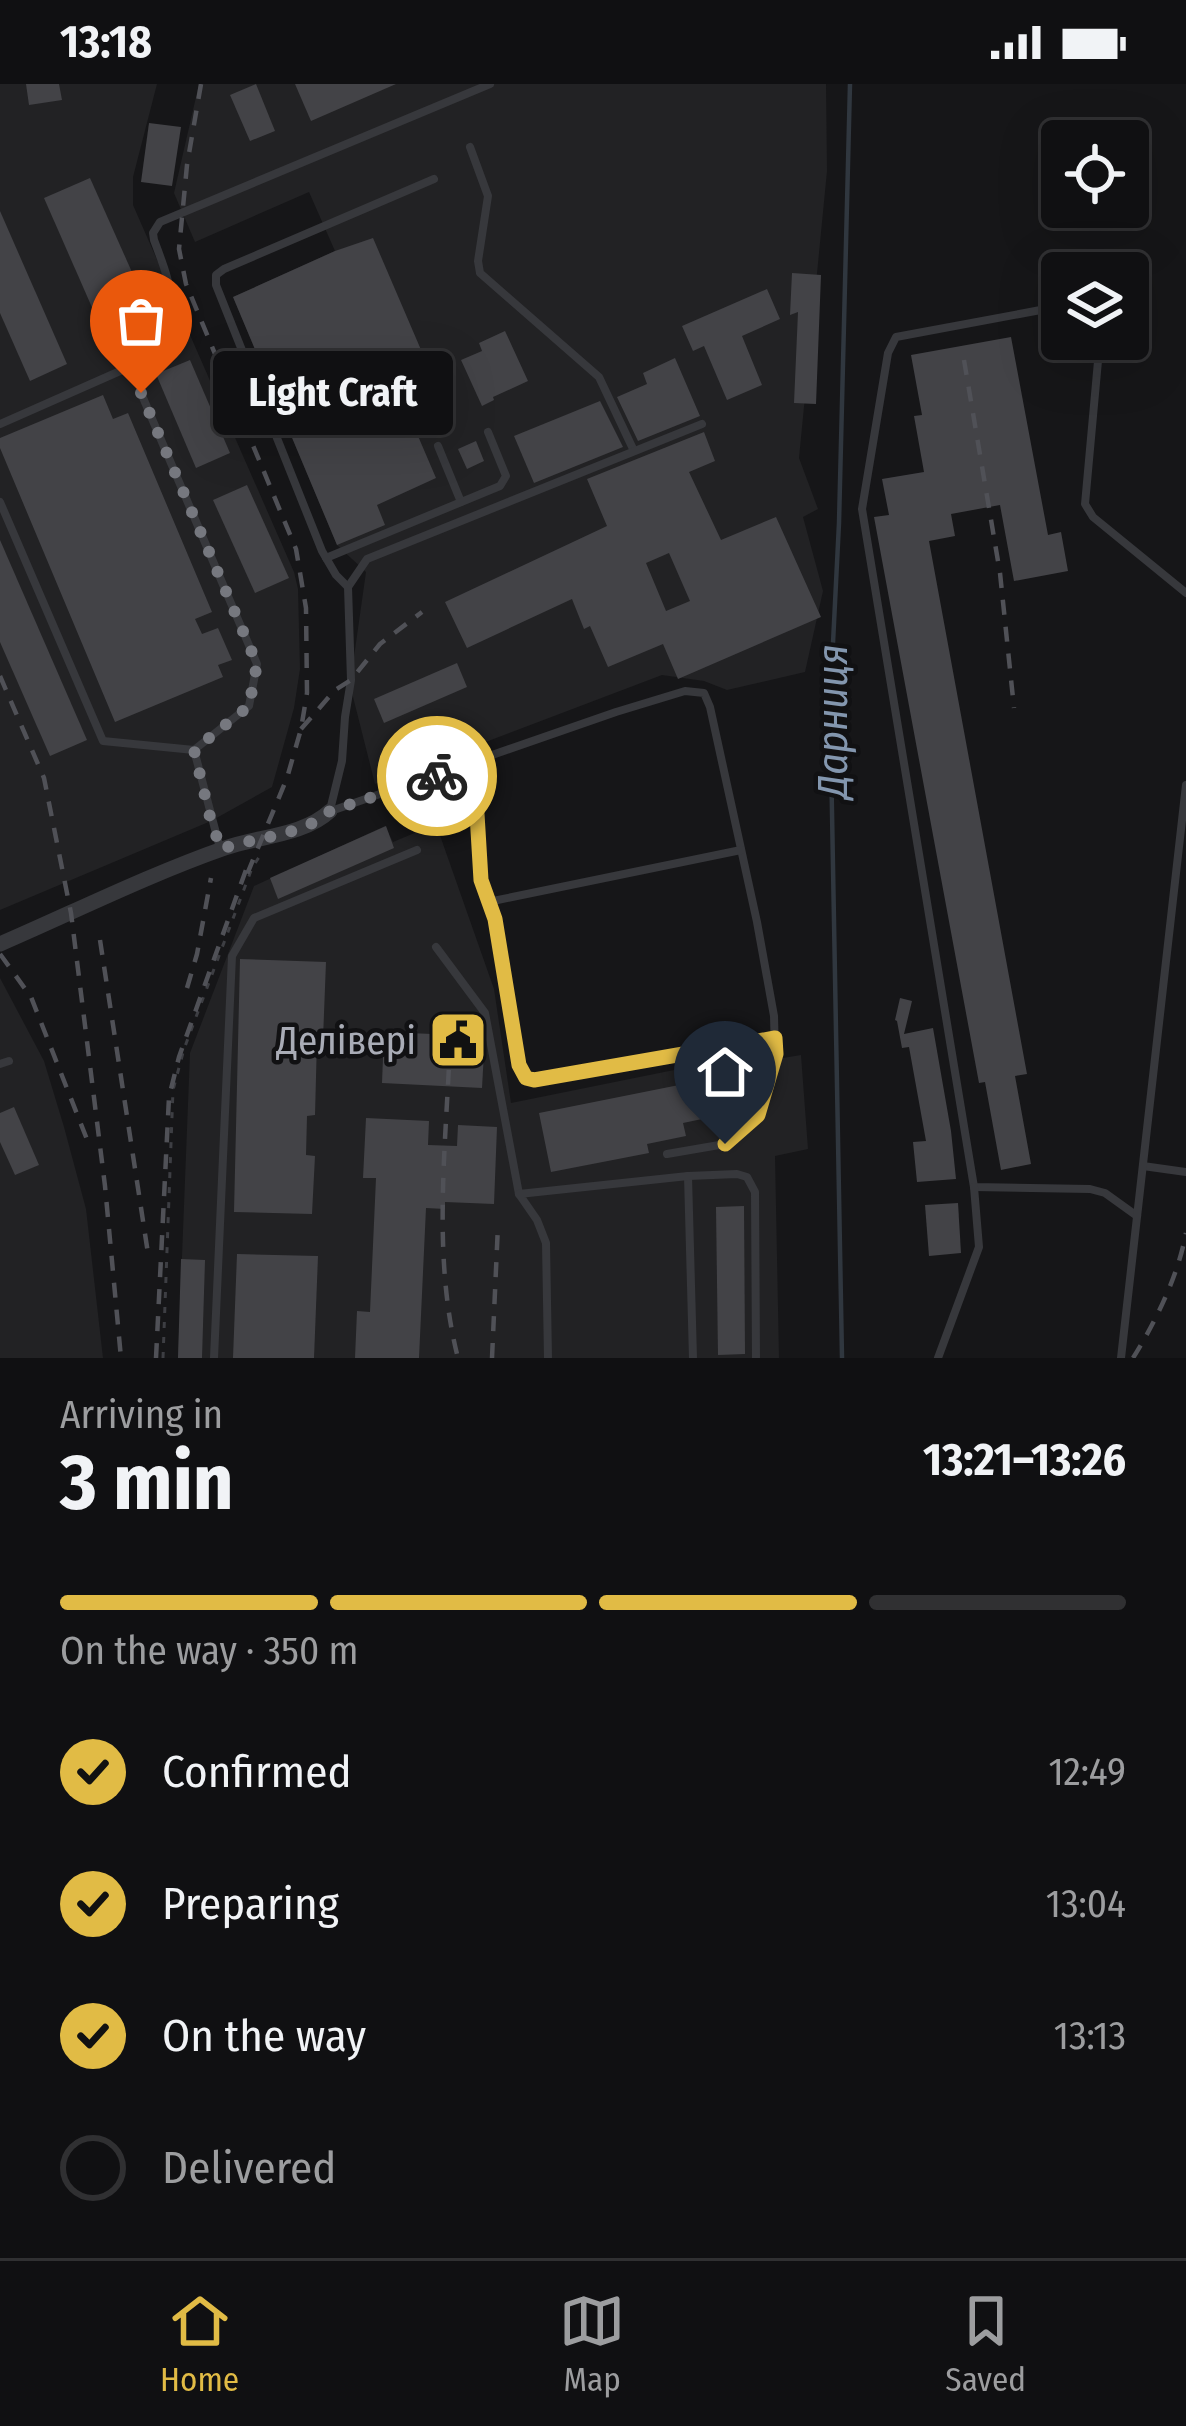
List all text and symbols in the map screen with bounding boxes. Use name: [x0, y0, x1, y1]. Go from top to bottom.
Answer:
text: 13:18: [60, 15, 152, 69]
map controls: [1041, 120, 1149, 360]
button: locate: [1041, 120, 1149, 228]
button: layers: [1041, 252, 1149, 360]
pin: [90, 270, 192, 393]
icon: bag: [108, 288, 174, 354]
callout: Light Craft: [213, 351, 453, 435]
text: Light Craft: [249, 370, 417, 416]
water label: Дарниця: [808, 644, 858, 801]
courier: [377, 716, 497, 836]
icon: bike: [404, 743, 470, 809]
public building icon: Делівері: [427, 1009, 489, 1071]
place label: Делівері: [275, 1018, 416, 1064]
pin: [674, 1021, 776, 1144]
icon: home: [692, 1039, 758, 1105]
text: Arriving in: [60, 1392, 223, 1438]
text: 13:21–13:26: [923, 1433, 1126, 1487]
text: 3 min: [60, 1436, 234, 1530]
text: On the way · 350 m: [60, 1628, 358, 1674]
icon: check: [60, 1739, 126, 1805]
text: Confirmed: [162, 1745, 352, 1799]
text: 12:49: [1048, 1749, 1126, 1795]
icon: check: [60, 1871, 126, 1937]
text: Preparing: [162, 1877, 339, 1931]
text: 13:04: [1046, 1881, 1126, 1927]
icon: check: [60, 2003, 126, 2069]
text: On the way: [162, 2009, 366, 2063]
text: 13:13: [1054, 2013, 1126, 2059]
text: Delivered: [162, 2141, 336, 2195]
tab: Home: [160, 2288, 239, 2400]
tab: Map: [559, 2288, 625, 2400]
tab: Saved: [945, 2288, 1026, 2400]

